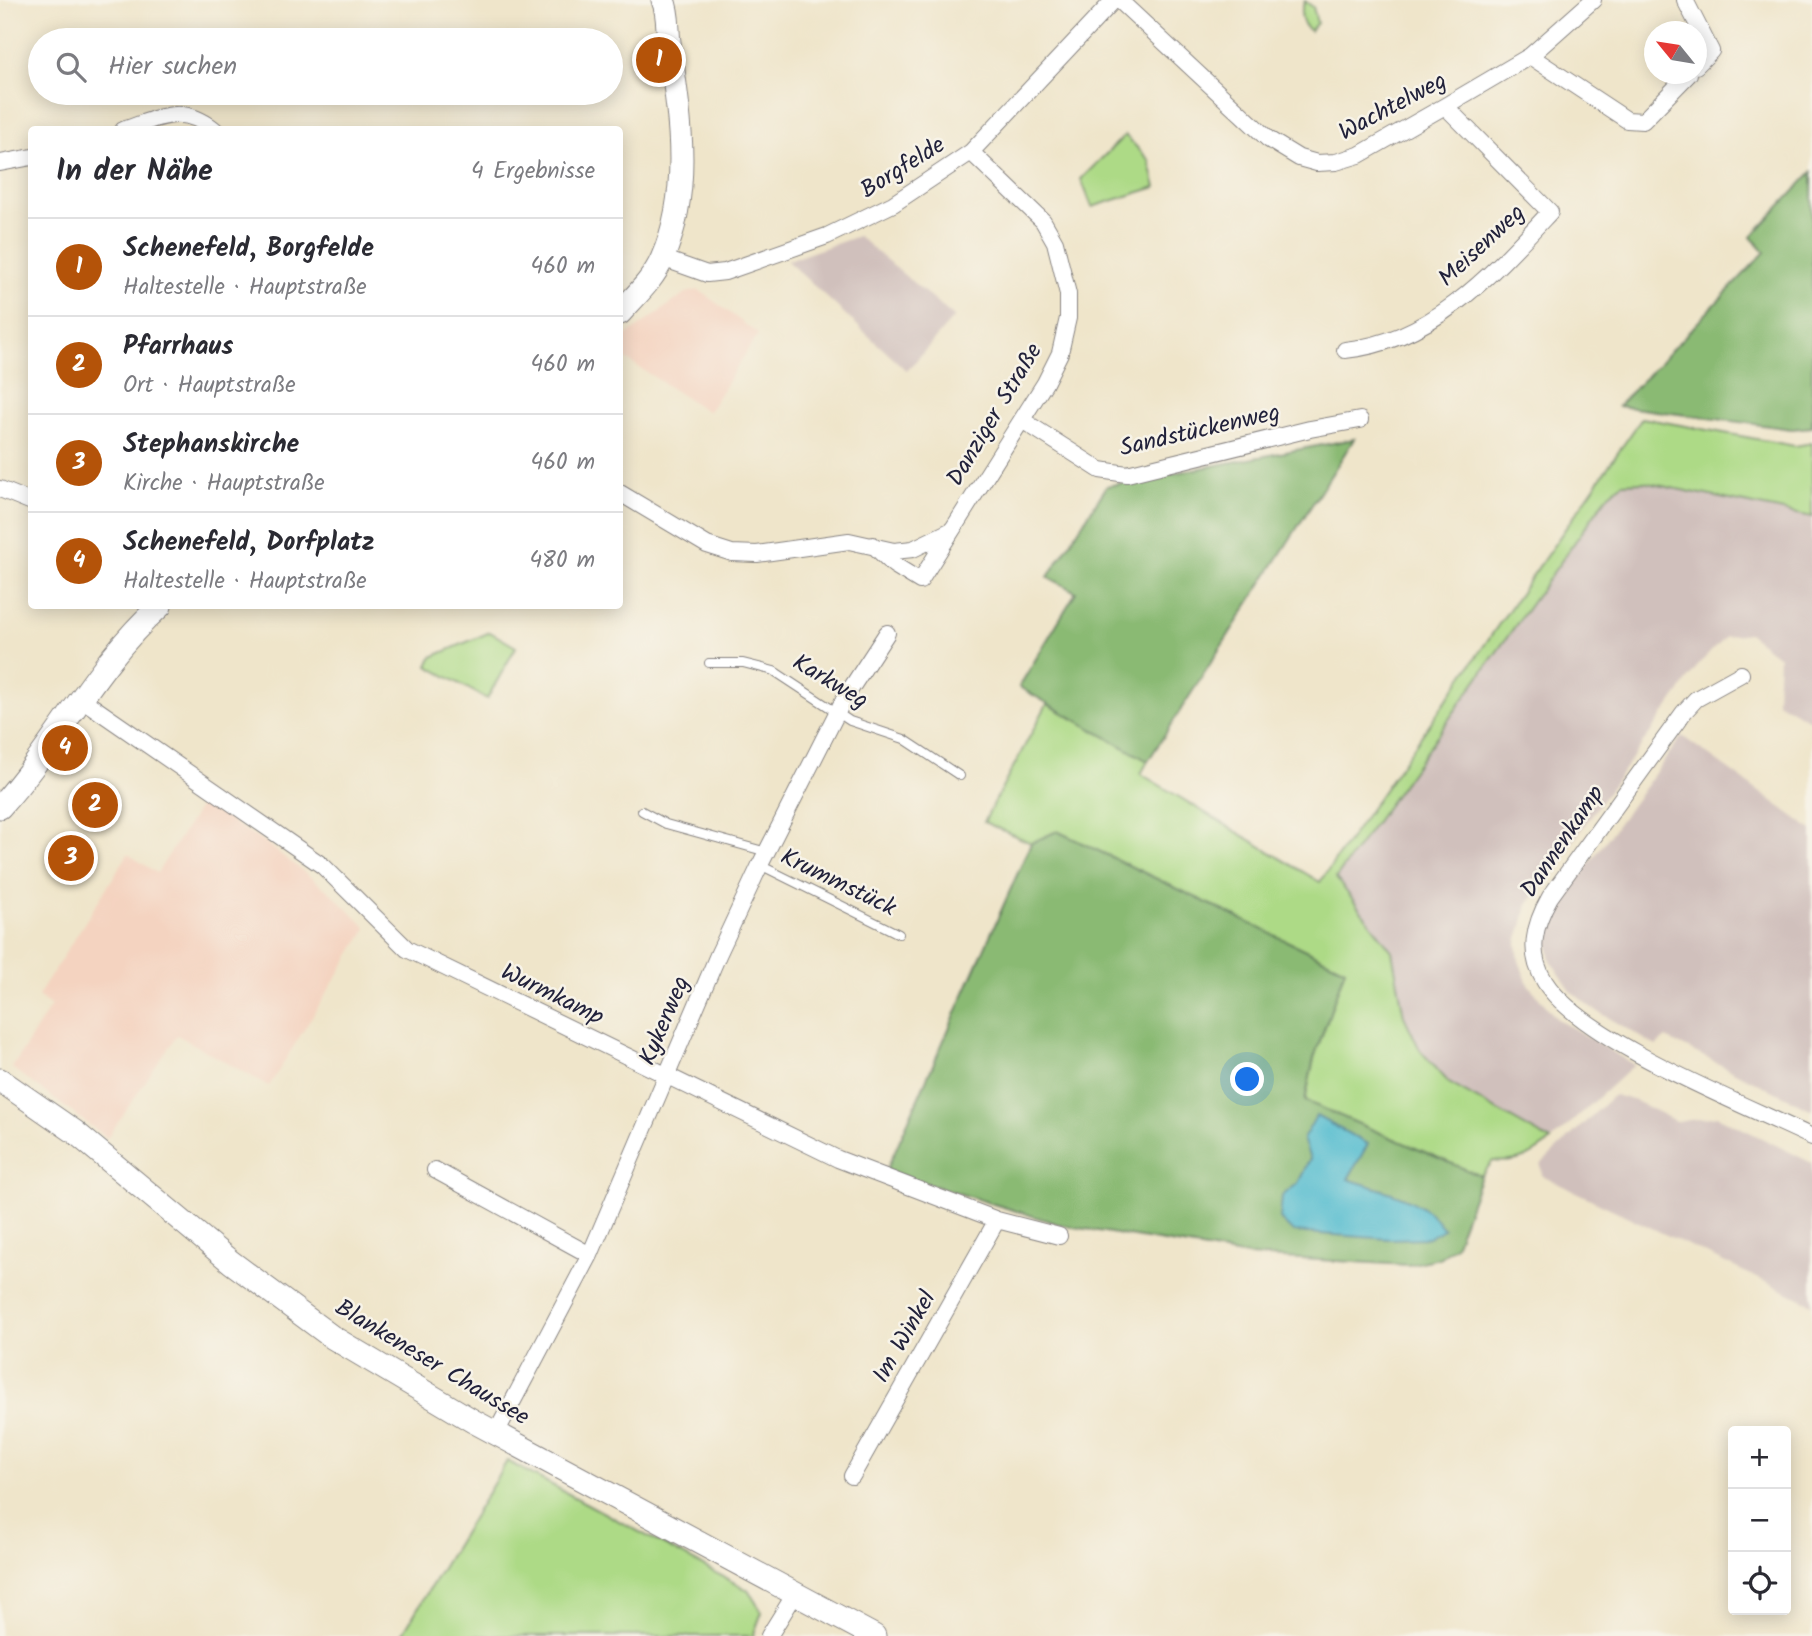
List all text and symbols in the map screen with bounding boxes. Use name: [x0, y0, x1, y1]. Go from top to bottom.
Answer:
north arrow: [1644, 21, 1707, 84]
search box: [28, 28, 623, 105]
pin: 1: [636, 34, 682, 86]
text: Hier suchen: [108, 46, 237, 88]
icon: search: [52, 48, 90, 86]
street label: Wachtelweg: [1332, 62, 1454, 152]
street label: Borgfelde: [853, 126, 953, 209]
text: In der Nähe: [56, 148, 213, 196]
text: 4 Ergebnisse: [471, 154, 595, 190]
street label: Meisenweg: [1429, 195, 1535, 297]
text: Schenefeld, Borgfelde: [123, 228, 374, 270]
text: 1: [76, 249, 82, 285]
text: 460 m: [531, 249, 595, 285]
text: Haltestelle · Hauptstraße: [123, 270, 367, 306]
text: Pfarrhaus: [123, 326, 233, 368]
street label: Danziger Straße: [937, 336, 1053, 494]
text: 2: [72, 347, 86, 383]
text: 460 m: [531, 347, 595, 383]
text: Ort · Hauptstraße: [123, 368, 296, 404]
street label: Sandstückenweg: [1116, 394, 1284, 468]
text: Stephanskirche: [123, 424, 299, 466]
text: 3: [73, 445, 85, 481]
text: 460 m: [531, 445, 595, 481]
text: Kirche · Hauptstraße: [123, 466, 325, 502]
text: Schenefeld, Dorfplatz: [123, 522, 375, 564]
text: 4: [73, 543, 85, 579]
text: 480 m: [529, 543, 595, 579]
text: Haltestelle · Hauptstraße: [123, 564, 367, 600]
street label: Karkweg: [784, 644, 876, 720]
pin: 4: [42, 722, 88, 774]
street label: Dannenkamp: [1511, 777, 1616, 906]
pin: 2: [72, 779, 118, 831]
pin: 3: [48, 832, 94, 884]
street label: Krummstück: [773, 838, 903, 928]
street label: Wurmkamp: [494, 953, 611, 1037]
street label: Kykerweg: [629, 970, 701, 1072]
your location: [1230, 1062, 1264, 1096]
street label: Im Winkel: [863, 1283, 947, 1391]
street label: Blankeneser Chaussee: [327, 1289, 537, 1437]
map controls: [1728, 1426, 1791, 1615]
button: +: [1728, 1426, 1791, 1489]
button: −: [1728, 1489, 1791, 1552]
button: locate: [1728, 1552, 1791, 1615]

